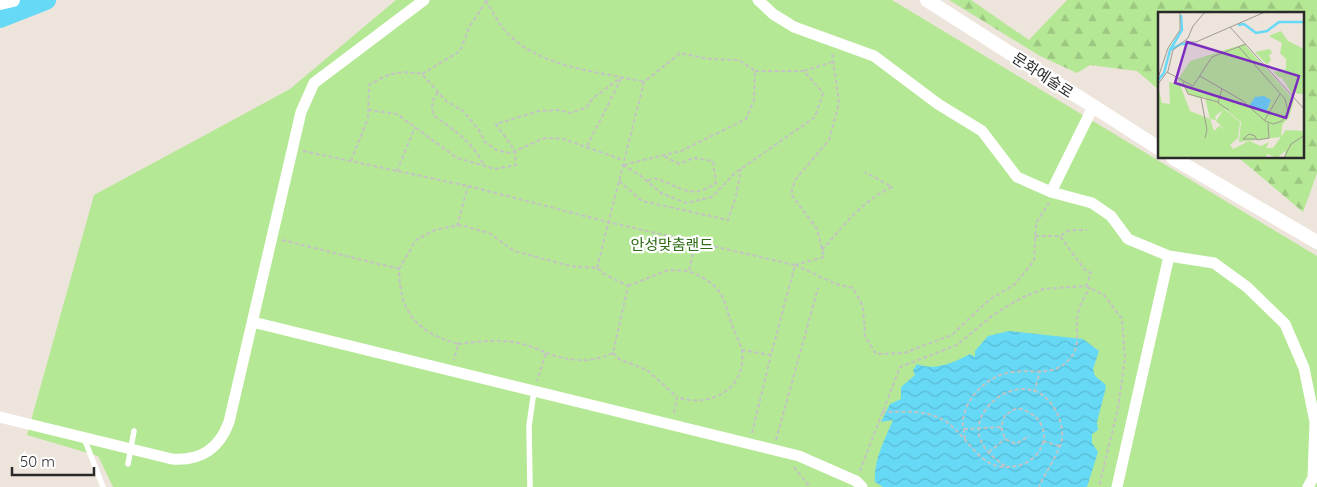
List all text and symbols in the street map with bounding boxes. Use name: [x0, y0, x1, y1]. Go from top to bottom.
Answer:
inset map: [1158, 12, 1304, 159]
street label: 문화예술로: [1009, 48, 1077, 102]
park label: 안성맞춤랜드: [631, 235, 714, 254]
scale bar: [12, 444, 95, 476]
text: 50 m: [20, 452, 55, 471]

